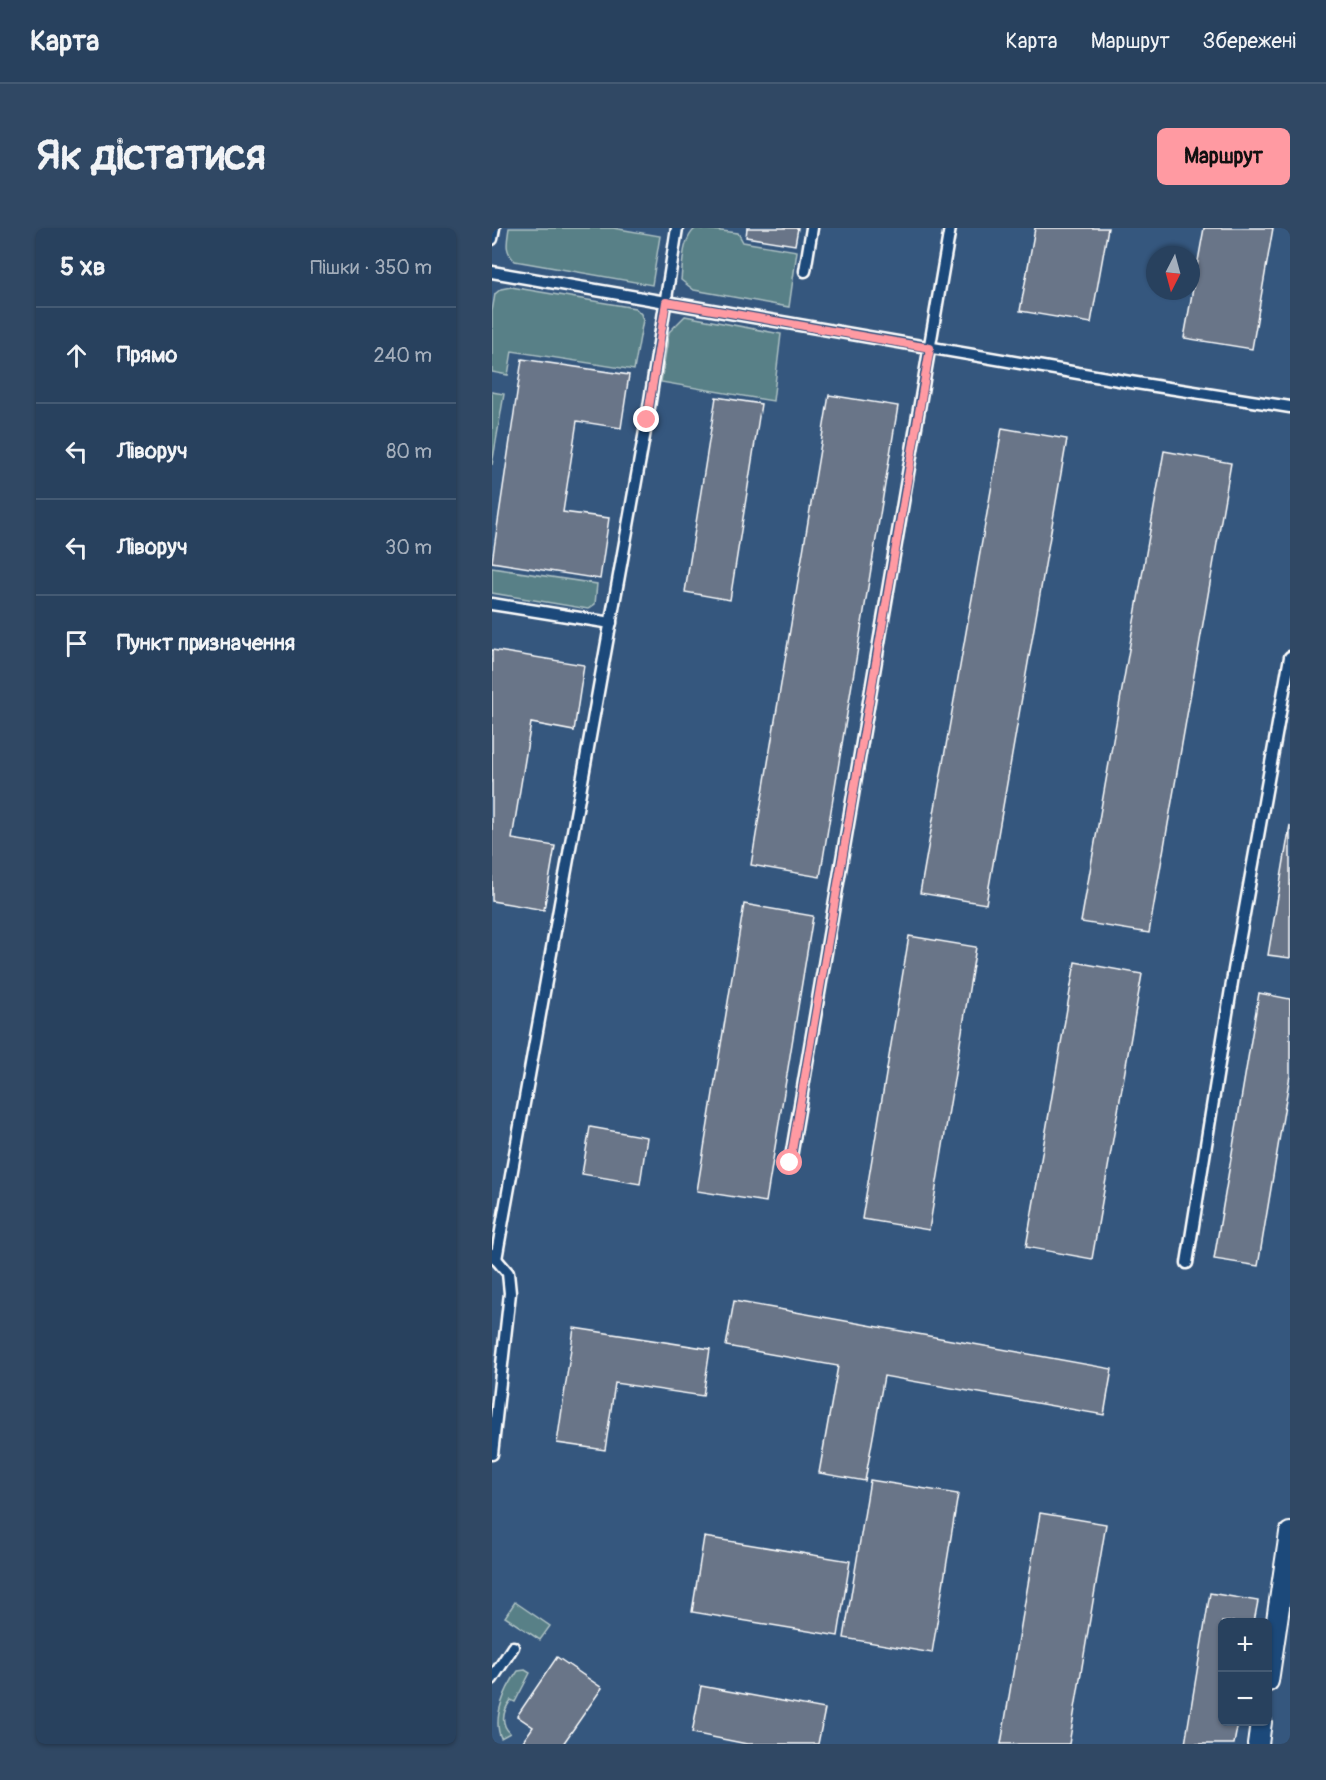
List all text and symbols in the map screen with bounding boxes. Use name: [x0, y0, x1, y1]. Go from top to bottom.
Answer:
text: Карта: [30, 24, 99, 59]
text: Карта: [1006, 28, 1058, 55]
text: Маршрут: [1091, 28, 1170, 55]
text: Збережені: [1203, 28, 1296, 55]
button: Маршрут: [1157, 128, 1290, 185]
text: Як дістатися: [36, 130, 266, 182]
north arrow: [1146, 246, 1200, 300]
text: 5 хв: [60, 251, 106, 283]
text: Пішки · 350 m: [310, 255, 432, 280]
icon: ahead: [60, 339, 93, 372]
text: Прямо: [117, 341, 177, 369]
text: 240 m: [373, 343, 432, 368]
route end: [633, 406, 659, 432]
icon: left: [60, 435, 93, 468]
text: Ліворуч: [117, 437, 188, 465]
text: 80 m: [386, 439, 432, 464]
icon: left: [60, 531, 93, 564]
text: Ліворуч: [117, 533, 188, 561]
text: 30 m: [385, 535, 432, 560]
icon: arrive: [60, 627, 93, 660]
text: Пункт призначення: [117, 629, 295, 657]
route start: [776, 1149, 802, 1175]
map controls: [1218, 1618, 1272, 1726]
button: +: [1218, 1618, 1272, 1672]
button: −: [1218, 1672, 1272, 1726]

